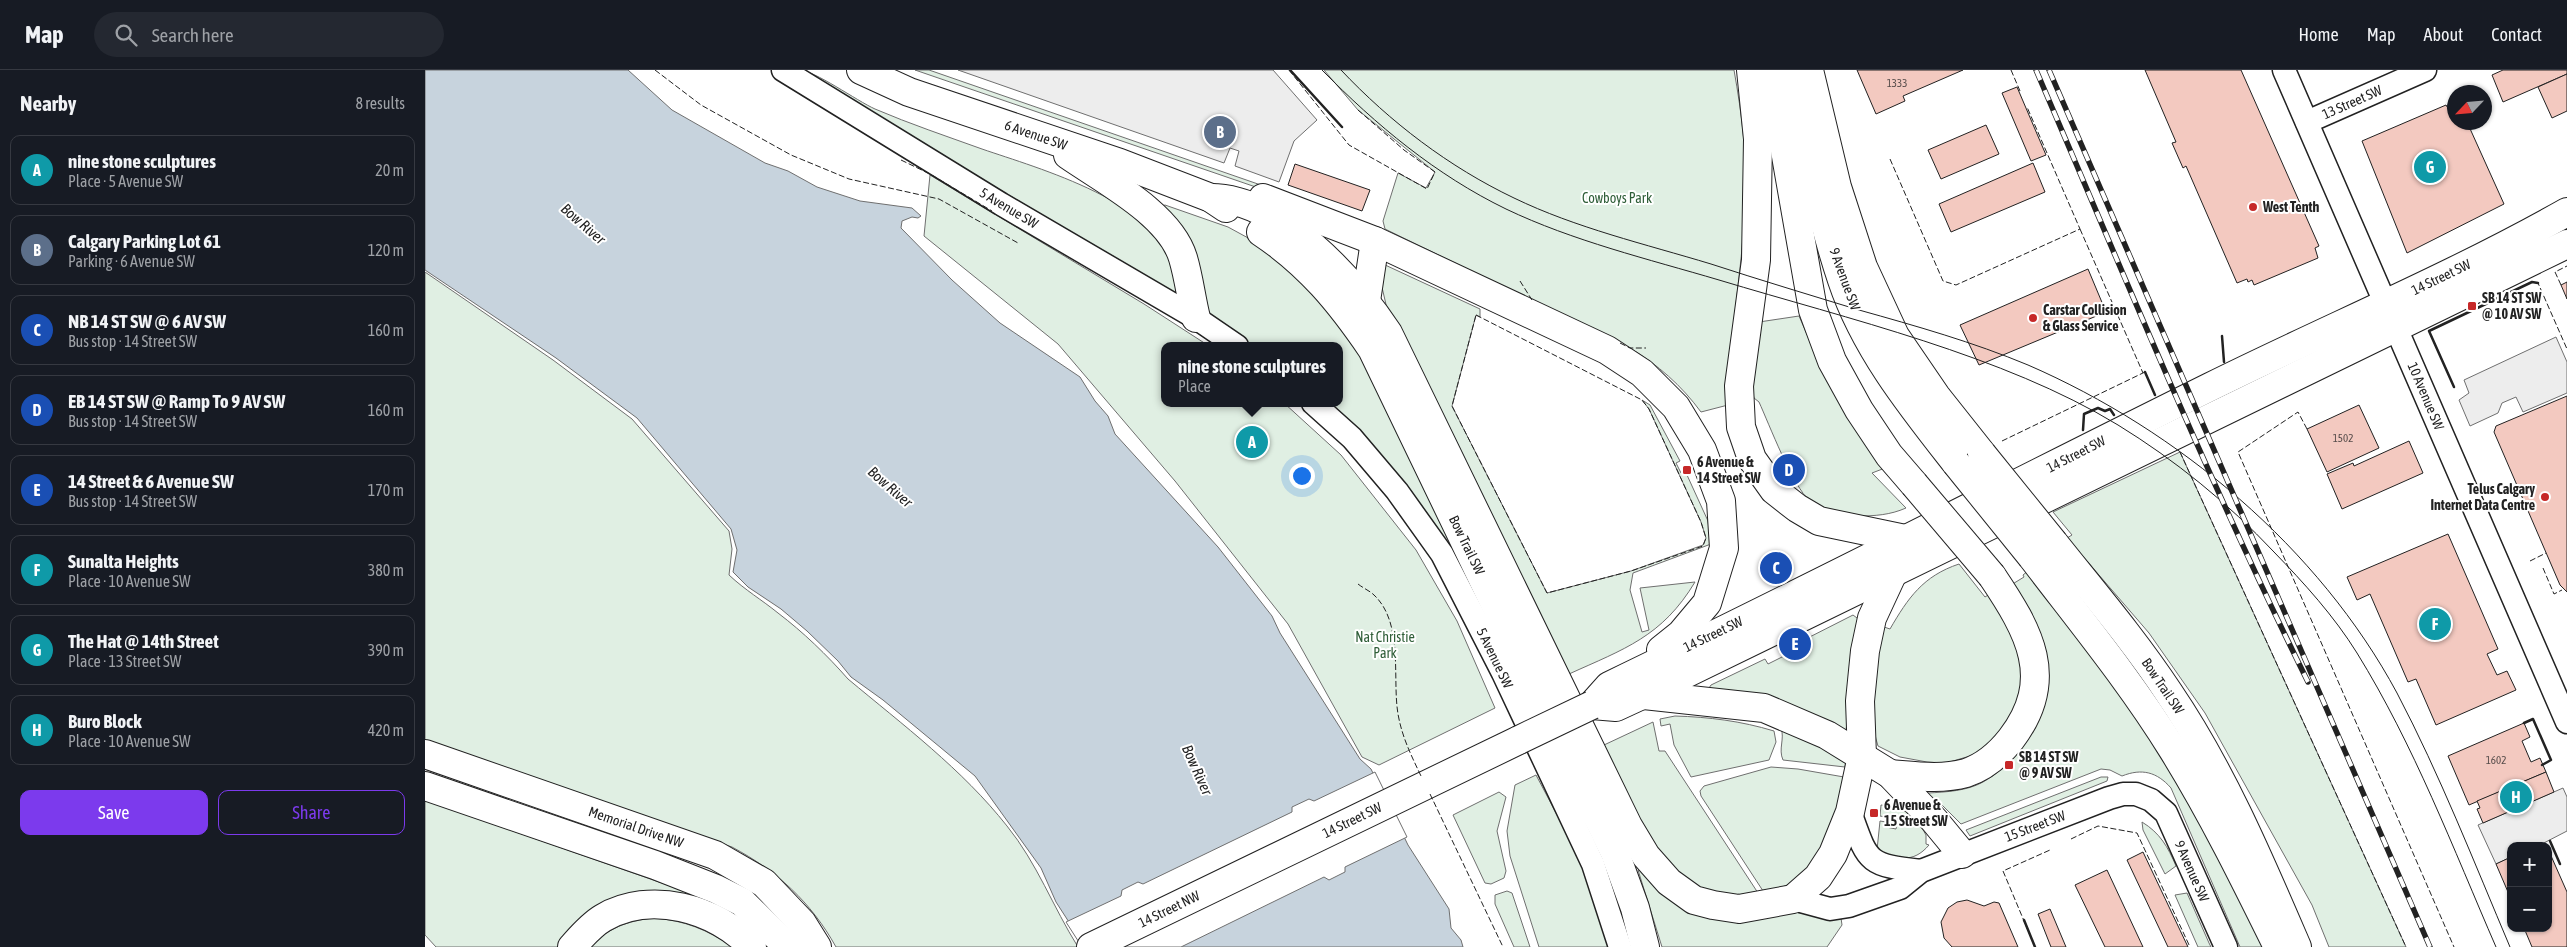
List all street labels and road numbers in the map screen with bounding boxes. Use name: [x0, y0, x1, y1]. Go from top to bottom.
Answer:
street label: 13 Street SW: [2320, 81, 2385, 122]
street label: 6 Avenue SW: [1003, 117, 1070, 153]
street label: 5 Avenue SW: [977, 184, 1042, 232]
street label: 9 Avenue SW: [1826, 246, 1864, 313]
street label: 14 Street SW: [2409, 255, 2474, 298]
street label: 10 Avenue SW: [2405, 360, 2448, 433]
street label: 14 Street SW: [2044, 432, 2109, 476]
street label: Bow Trail SW: [1446, 513, 1489, 578]
street label: 14 Street SW: [1681, 612, 1746, 655]
street label: 5 Avenue SW: [1474, 625, 1517, 692]
street label: Bow Trail SW: [2138, 655, 2188, 718]
street label: 14 Street SW: [1320, 798, 1385, 841]
street label: Memorial Drive NW: [586, 803, 686, 851]
street label: 15 Street SW: [2002, 807, 2068, 845]
street label: 9 Avenue SW: [2171, 838, 2213, 905]
street label: 14 Street NW: [1136, 887, 1203, 931]

